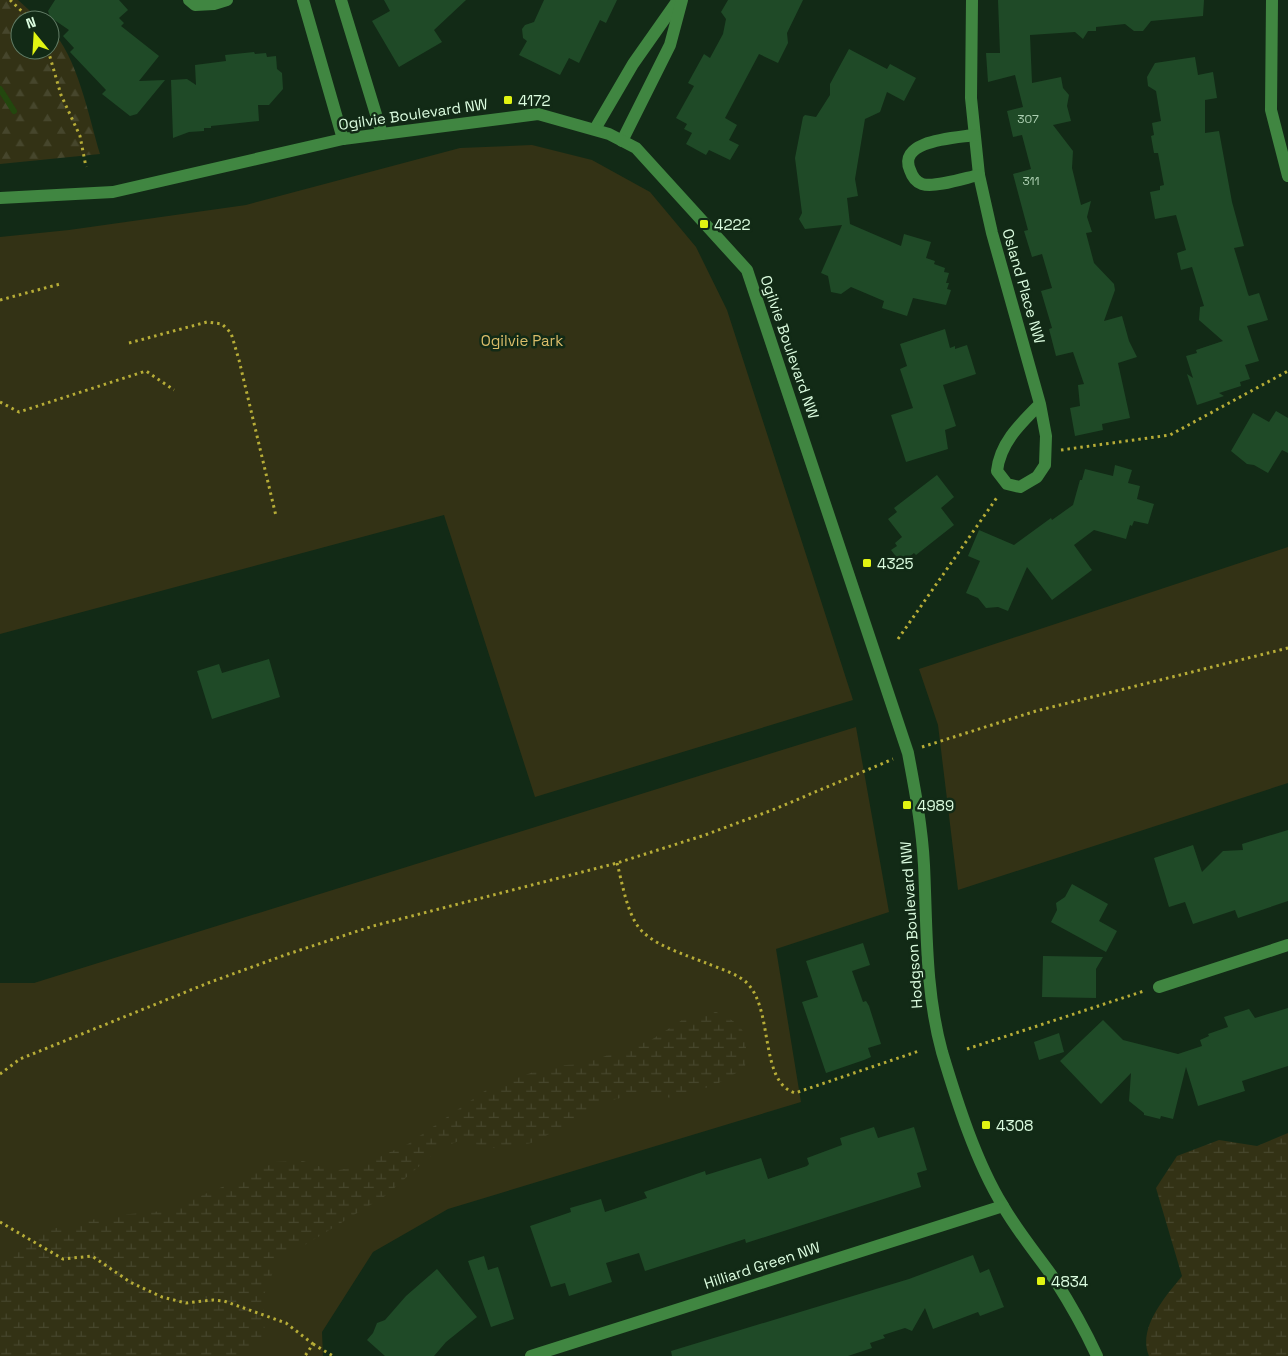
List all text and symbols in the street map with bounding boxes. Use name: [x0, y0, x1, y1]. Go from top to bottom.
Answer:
north arrow: [10, 10, 60, 60]
text: N: [24, 13, 38, 33]
place label: 4172: [518, 91, 551, 110]
street label: Ogilvie Boulevard NW: [337, 94, 489, 134]
marker: 4172: [502, 94, 514, 106]
house number: 307: [1017, 111, 1039, 127]
house number: 311: [1022, 173, 1040, 189]
place label: 4222: [714, 215, 751, 234]
marker: 4222: [698, 218, 710, 230]
street label: Osland Place NW: [998, 226, 1050, 346]
street label: Ogilvie Boulevard NW: [757, 273, 823, 421]
park label: Ogilvie Park: [481, 331, 563, 350]
place label: 4325: [877, 554, 913, 573]
marker: 4325: [861, 557, 873, 569]
place label: 4989: [917, 796, 954, 815]
marker: 4989: [901, 799, 913, 811]
street label: Hodgson Boulevard NW: [896, 841, 926, 1009]
place label: 4308: [996, 1116, 1033, 1135]
marker: 4308: [980, 1119, 992, 1131]
street label: Hilliard Green NW: [701, 1237, 823, 1293]
place label: 4834: [1051, 1272, 1088, 1291]
marker: 4834: [1035, 1275, 1047, 1287]

